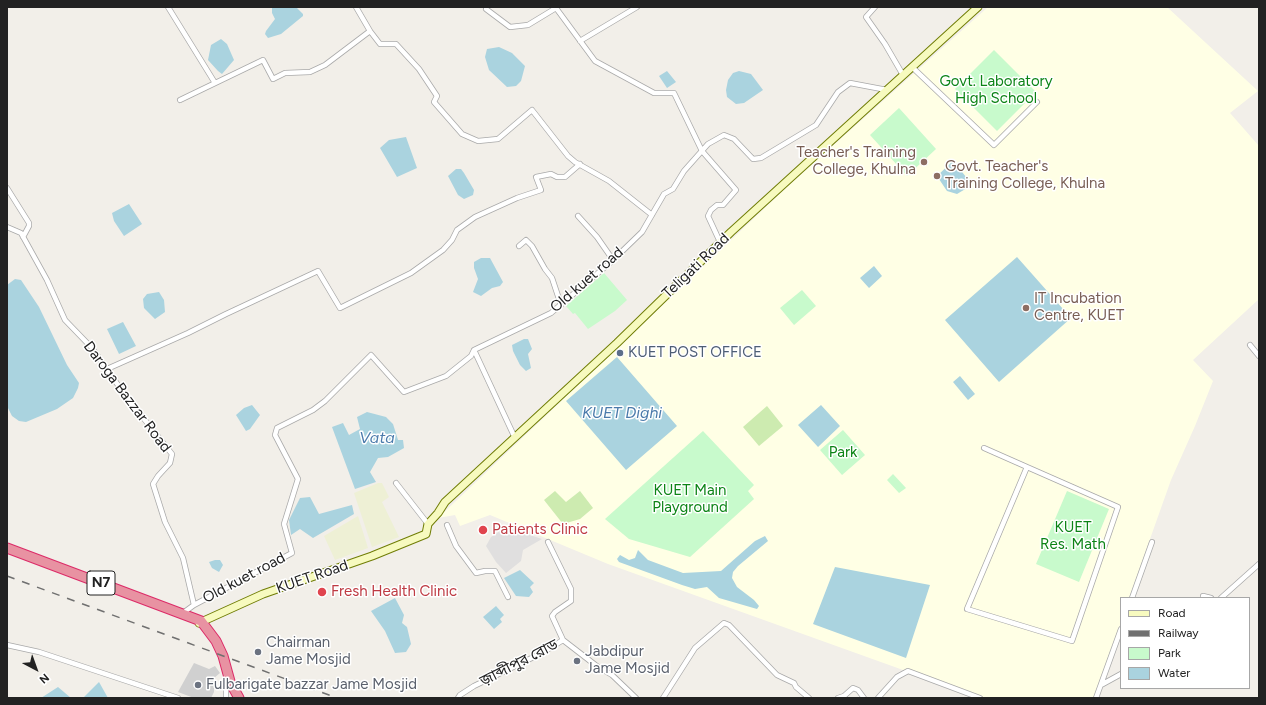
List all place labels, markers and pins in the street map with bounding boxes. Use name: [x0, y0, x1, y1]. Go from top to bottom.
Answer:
place label: Teacher's Training College, Khulna: [797, 144, 916, 179]
marker: Teacher's Training College, Khulna: [919, 157, 929, 167]
place label: Govt. Teacher's Training College, Khulna: [945, 158, 1105, 193]
marker: Govt. Teacher's Training College, Khulna: [932, 171, 942, 181]
place label: IT Incubation Centre, KUET: [1034, 290, 1124, 325]
marker: IT Incubation Centre, KUET: [1021, 303, 1031, 313]
place label: KUET POST OFFICE: [628, 344, 762, 362]
marker: KUET POST OFFICE: [615, 348, 625, 358]
place label: Patients Clinic: [492, 521, 588, 539]
marker: Patients Clinic: [477, 524, 489, 536]
place label: Fresh Health Clinic: [331, 583, 457, 601]
marker: Fresh Health Clinic: [316, 586, 328, 598]
place label: Chairman Jame Mosjid: [266, 634, 351, 669]
place label: Jabdipur Jame Mosjid: [585, 643, 670, 678]
marker: Chairman Jame Mosjid: [253, 647, 263, 657]
marker: Jabdipur Jame Mosjid: [572, 656, 582, 666]
place label: Fulbarigate bazzar Jame Mosjid: [206, 676, 417, 694]
marker: Fulbarigate bazzar Jame Mosjid: [193, 680, 203, 690]

